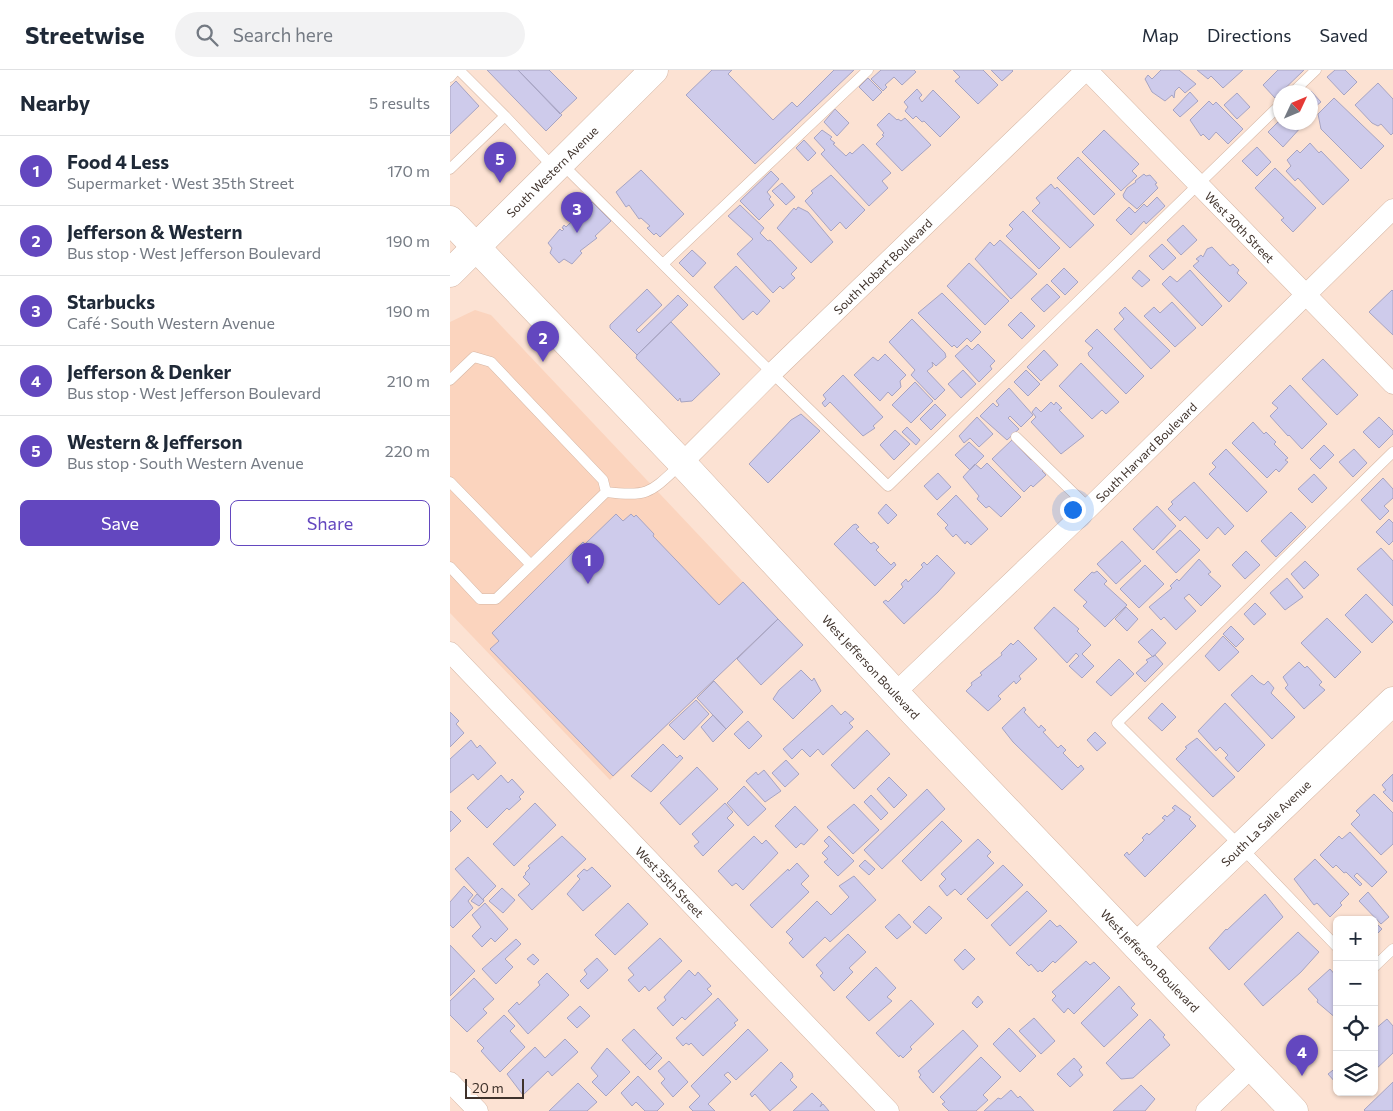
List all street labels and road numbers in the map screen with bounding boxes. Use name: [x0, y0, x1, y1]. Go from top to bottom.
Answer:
street label: South Western Avenue: [503, 123, 601, 220]
street label: West 30th Street: [1202, 189, 1277, 265]
street label: South Hobart Boulevard: [830, 216, 935, 317]
street label: South Harvard Boulevard: [1093, 399, 1199, 505]
street label: West Jefferson Boulevard: [820, 612, 923, 722]
street label: South La Salle Avenue: [1218, 777, 1313, 869]
street label: West 35th Street: [633, 844, 707, 920]
street label: West Jefferson Boulevard: [1098, 906, 1202, 1015]

